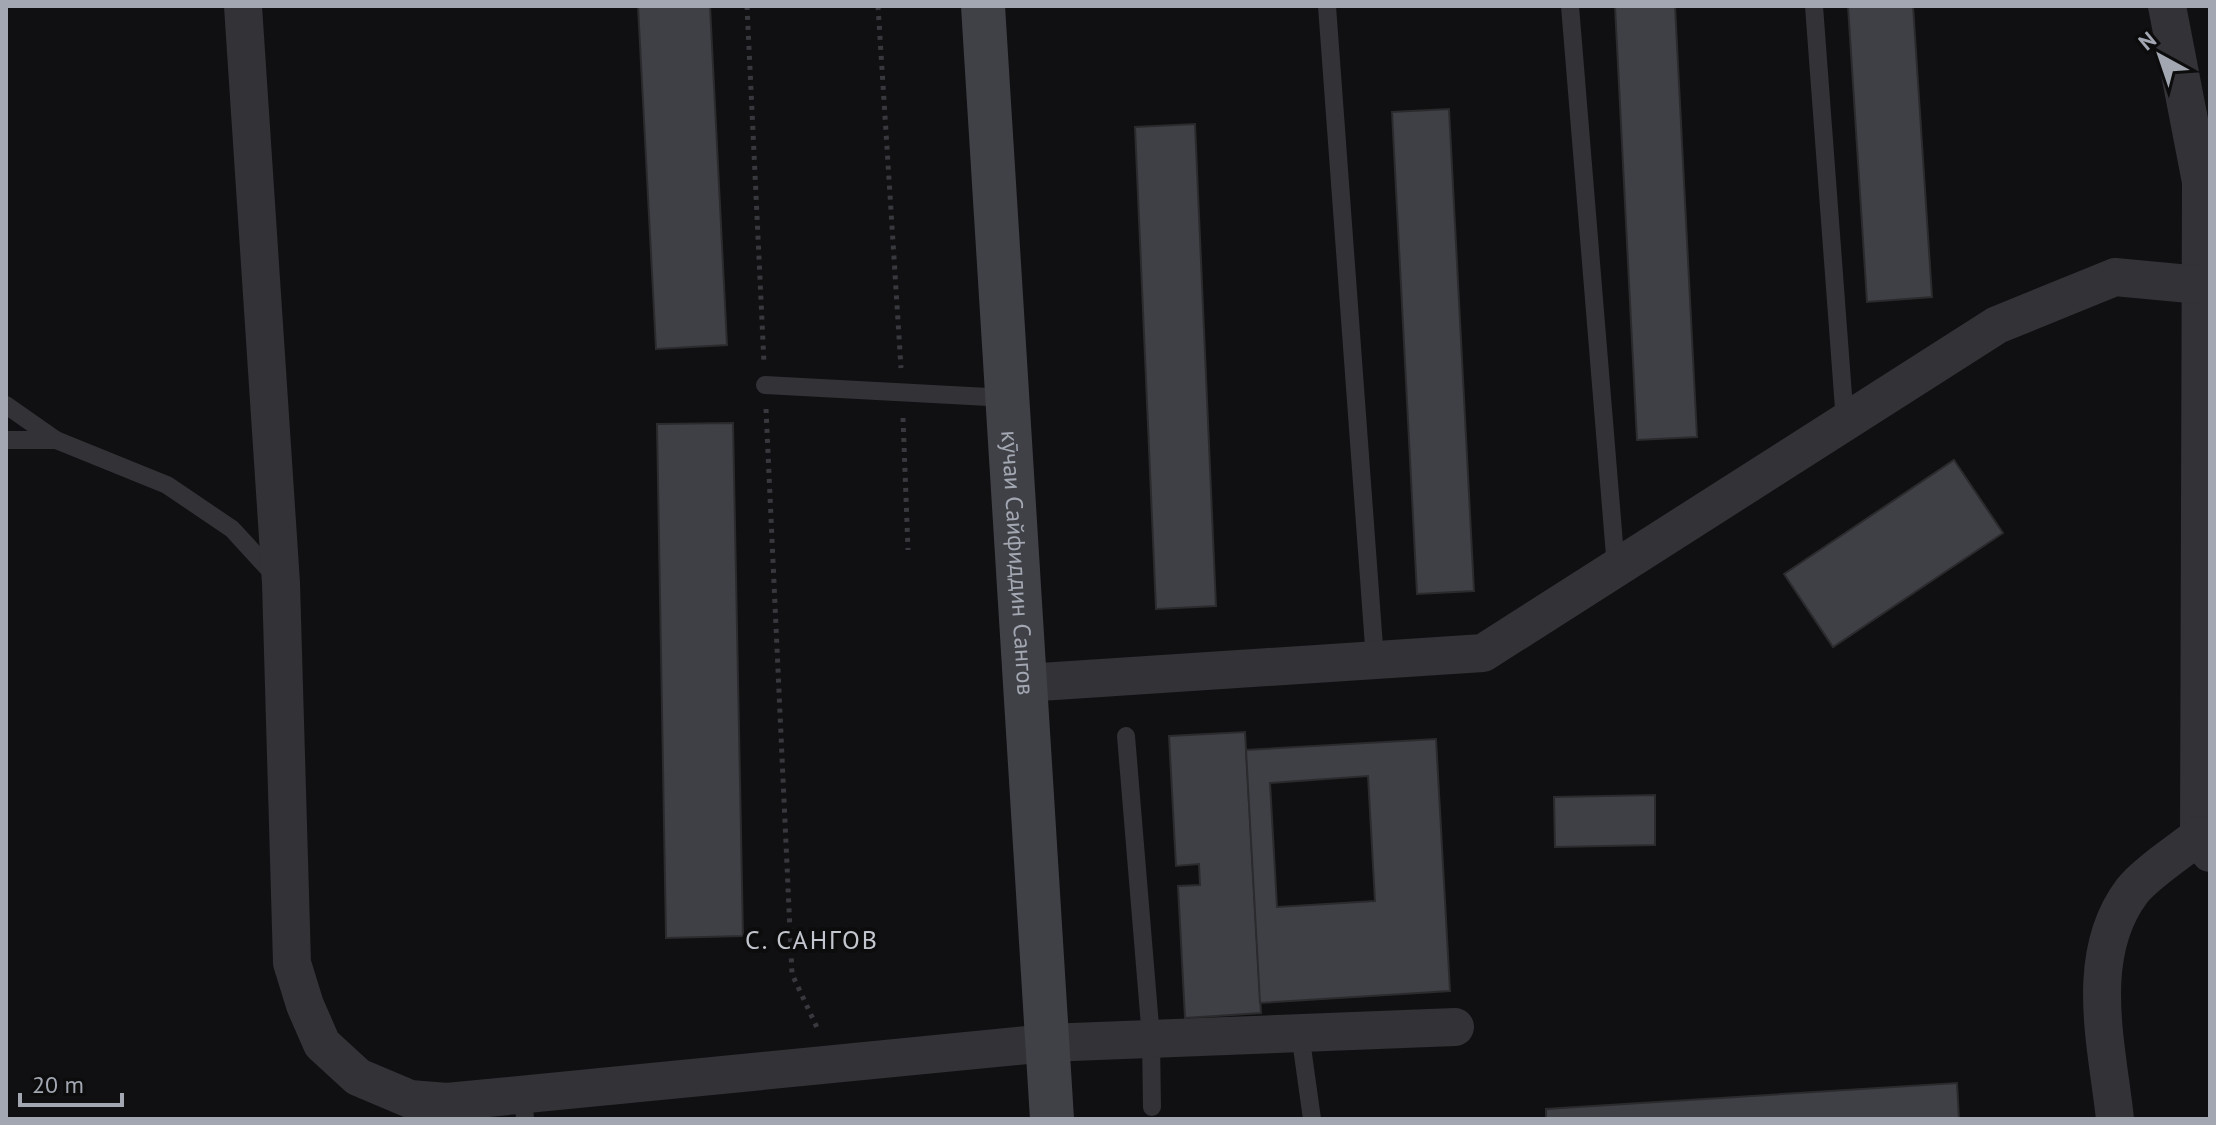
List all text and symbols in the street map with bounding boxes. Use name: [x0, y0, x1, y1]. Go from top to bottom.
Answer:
north arrow: [2120, 16, 2200, 96]
text: N: [2133, 25, 2162, 56]
street label: кӯчаи Сайфиддин Сангов: [994, 430, 1042, 696]
district label: С. САНГОВ: [745, 923, 879, 956]
scale bar: [20, 1057, 122, 1107]
text: 20 m: [32, 1069, 84, 1100]

